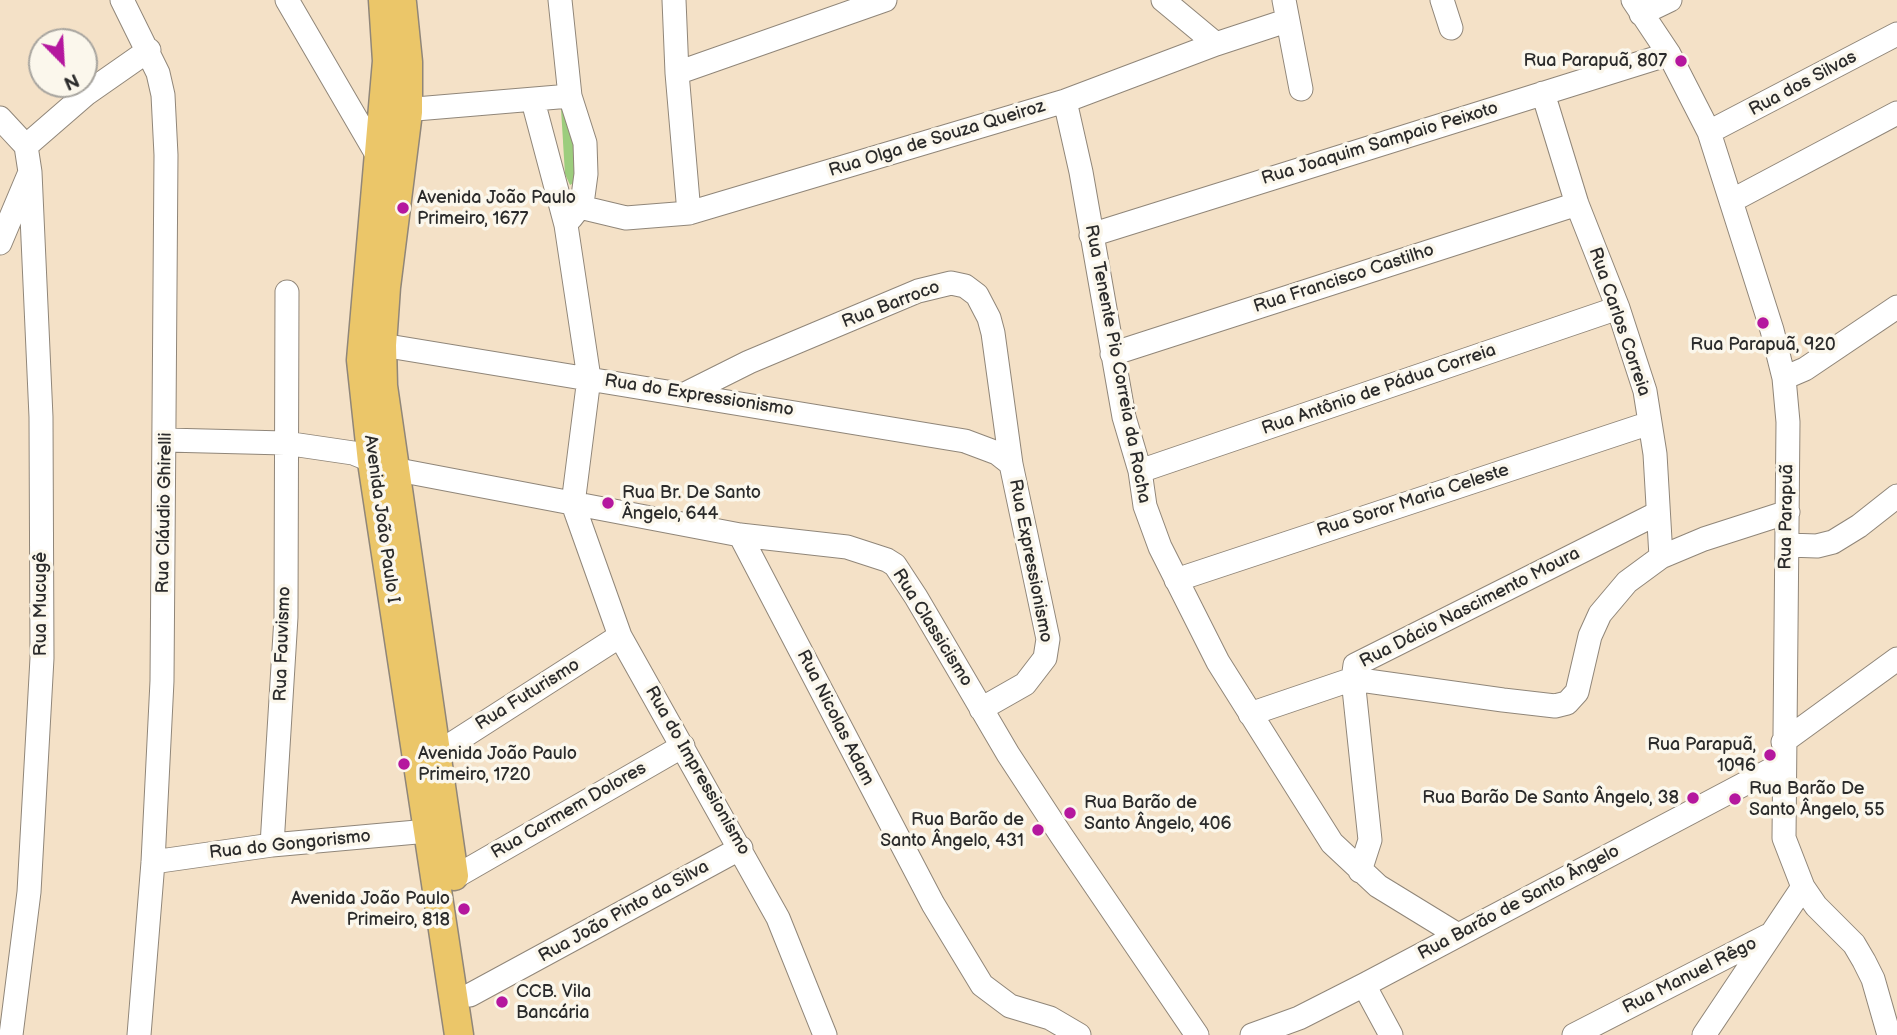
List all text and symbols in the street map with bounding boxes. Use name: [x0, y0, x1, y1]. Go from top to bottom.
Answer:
north arrow: [28, 28, 98, 98]
street label: Rua dos Silvas: [1745, 47, 1861, 121]
place label: Rua Parapuã, 807: [1523, 50, 1667, 72]
marker: Rua Parapuã, 807: [1673, 53, 1689, 69]
text: N: [60, 67, 82, 94]
street label: Rua Olga de Souza Queiroz: [826, 96, 1048, 182]
street label: Rua Joaquim Sampaio Peixoto: [1259, 98, 1501, 190]
place label: Avenida João Paulo Primeiro, 1677: [417, 187, 576, 230]
marker: Avenida João Paulo Primeiro, 1677: [395, 200, 411, 216]
street label: Rua Tenente Pio Correia da Rocha: [1079, 223, 1155, 505]
street label: Rua Francisco Castilho: [1251, 240, 1437, 318]
street label: Rua Carlos Correia: [1583, 245, 1655, 399]
street label: Rua Barroco: [839, 276, 943, 334]
marker: Rua Parapuã, 920: [1755, 315, 1771, 331]
place label: Rua Parapuã, 920: [1690, 334, 1836, 356]
street label: Rua Antônio de Pádua Correia: [1259, 340, 1499, 440]
street label: Rua do Expressionismo: [603, 370, 795, 422]
street label: Rua Cláudio Ghirelli: [153, 432, 177, 594]
street label: Avenida João Paulo I: [359, 434, 403, 604]
street label: Rua Soror Maria Celeste: [1314, 460, 1512, 542]
street label: Rua Parapuã: [1775, 464, 1799, 570]
street label: Rua Expressionismo: [1004, 477, 1056, 645]
place label: Rua Br. De Santo Ângelo, 644: [622, 482, 761, 524]
marker: Rua Br. De Santo Ângelo, 644: [600, 495, 616, 511]
street label: Rua Dácio Nascimento Moura: [1356, 543, 1584, 673]
street label: Rua Mucugê: [30, 552, 52, 656]
street label: Rua Classicismo: [887, 565, 977, 691]
street label: Rua Fauvismo: [270, 586, 296, 702]
street label: Rua Nicolas Adam: [791, 647, 879, 789]
street label: Rua Futurismo: [472, 654, 584, 736]
street label: Rua do Impressionismo: [640, 683, 754, 859]
place label: Rua Parapuã, 1096: [1647, 734, 1756, 776]
place label: Avenida João Paulo Primeiro, 1720: [418, 743, 577, 786]
marker: Rua Parapuã, 1096: [1762, 747, 1778, 763]
marker: Avenida João Paulo Primeiro, 1720: [396, 756, 412, 772]
street label: Rua Carmem Dolores: [488, 758, 650, 864]
place label: Rua Barão De Santo Ângelo, 55: [1749, 778, 1884, 820]
place label: Rua Barão De Santo Ângelo, 38: [1422, 787, 1679, 809]
marker: Rua Barão De Santo Ângelo, 38: [1685, 790, 1701, 806]
marker: Rua Barão De Santo Ângelo, 55: [1727, 791, 1743, 807]
place label: Rua Barão de Santo Ângelo, 406: [1084, 792, 1231, 834]
marker: Rua Barão de Santo Ângelo, 406: [1062, 805, 1078, 821]
place label: Rua Barão de Santo Ângelo, 431: [880, 809, 1024, 852]
marker: Rua Barão de Santo Ângelo, 431: [1030, 822, 1046, 838]
street label: Rua do Gongorismo: [208, 826, 372, 864]
street label: Rua Barão de Santo Ângelo: [1415, 841, 1623, 965]
street label: Rua João Pinto da Silva: [535, 856, 713, 968]
place label: Avenida João Paulo Primeiro, 818: [291, 888, 450, 930]
marker: Avenida João Paulo Primeiro, 818: [456, 901, 472, 917]
street label: Rua Manuel Rêgo: [1619, 933, 1761, 1019]
place label: CCB. Vila Bancária: [516, 981, 591, 1024]
marker: CCB. Vila Bancária: [494, 994, 510, 1010]

